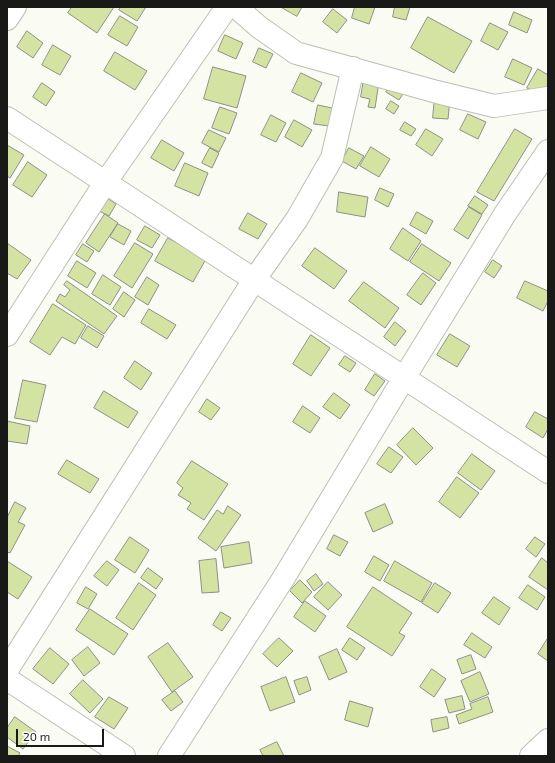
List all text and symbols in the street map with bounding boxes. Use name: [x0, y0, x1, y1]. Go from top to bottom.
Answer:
scale bar: [18, 721, 106, 747]
text: 20 m: [23, 729, 50, 743]

